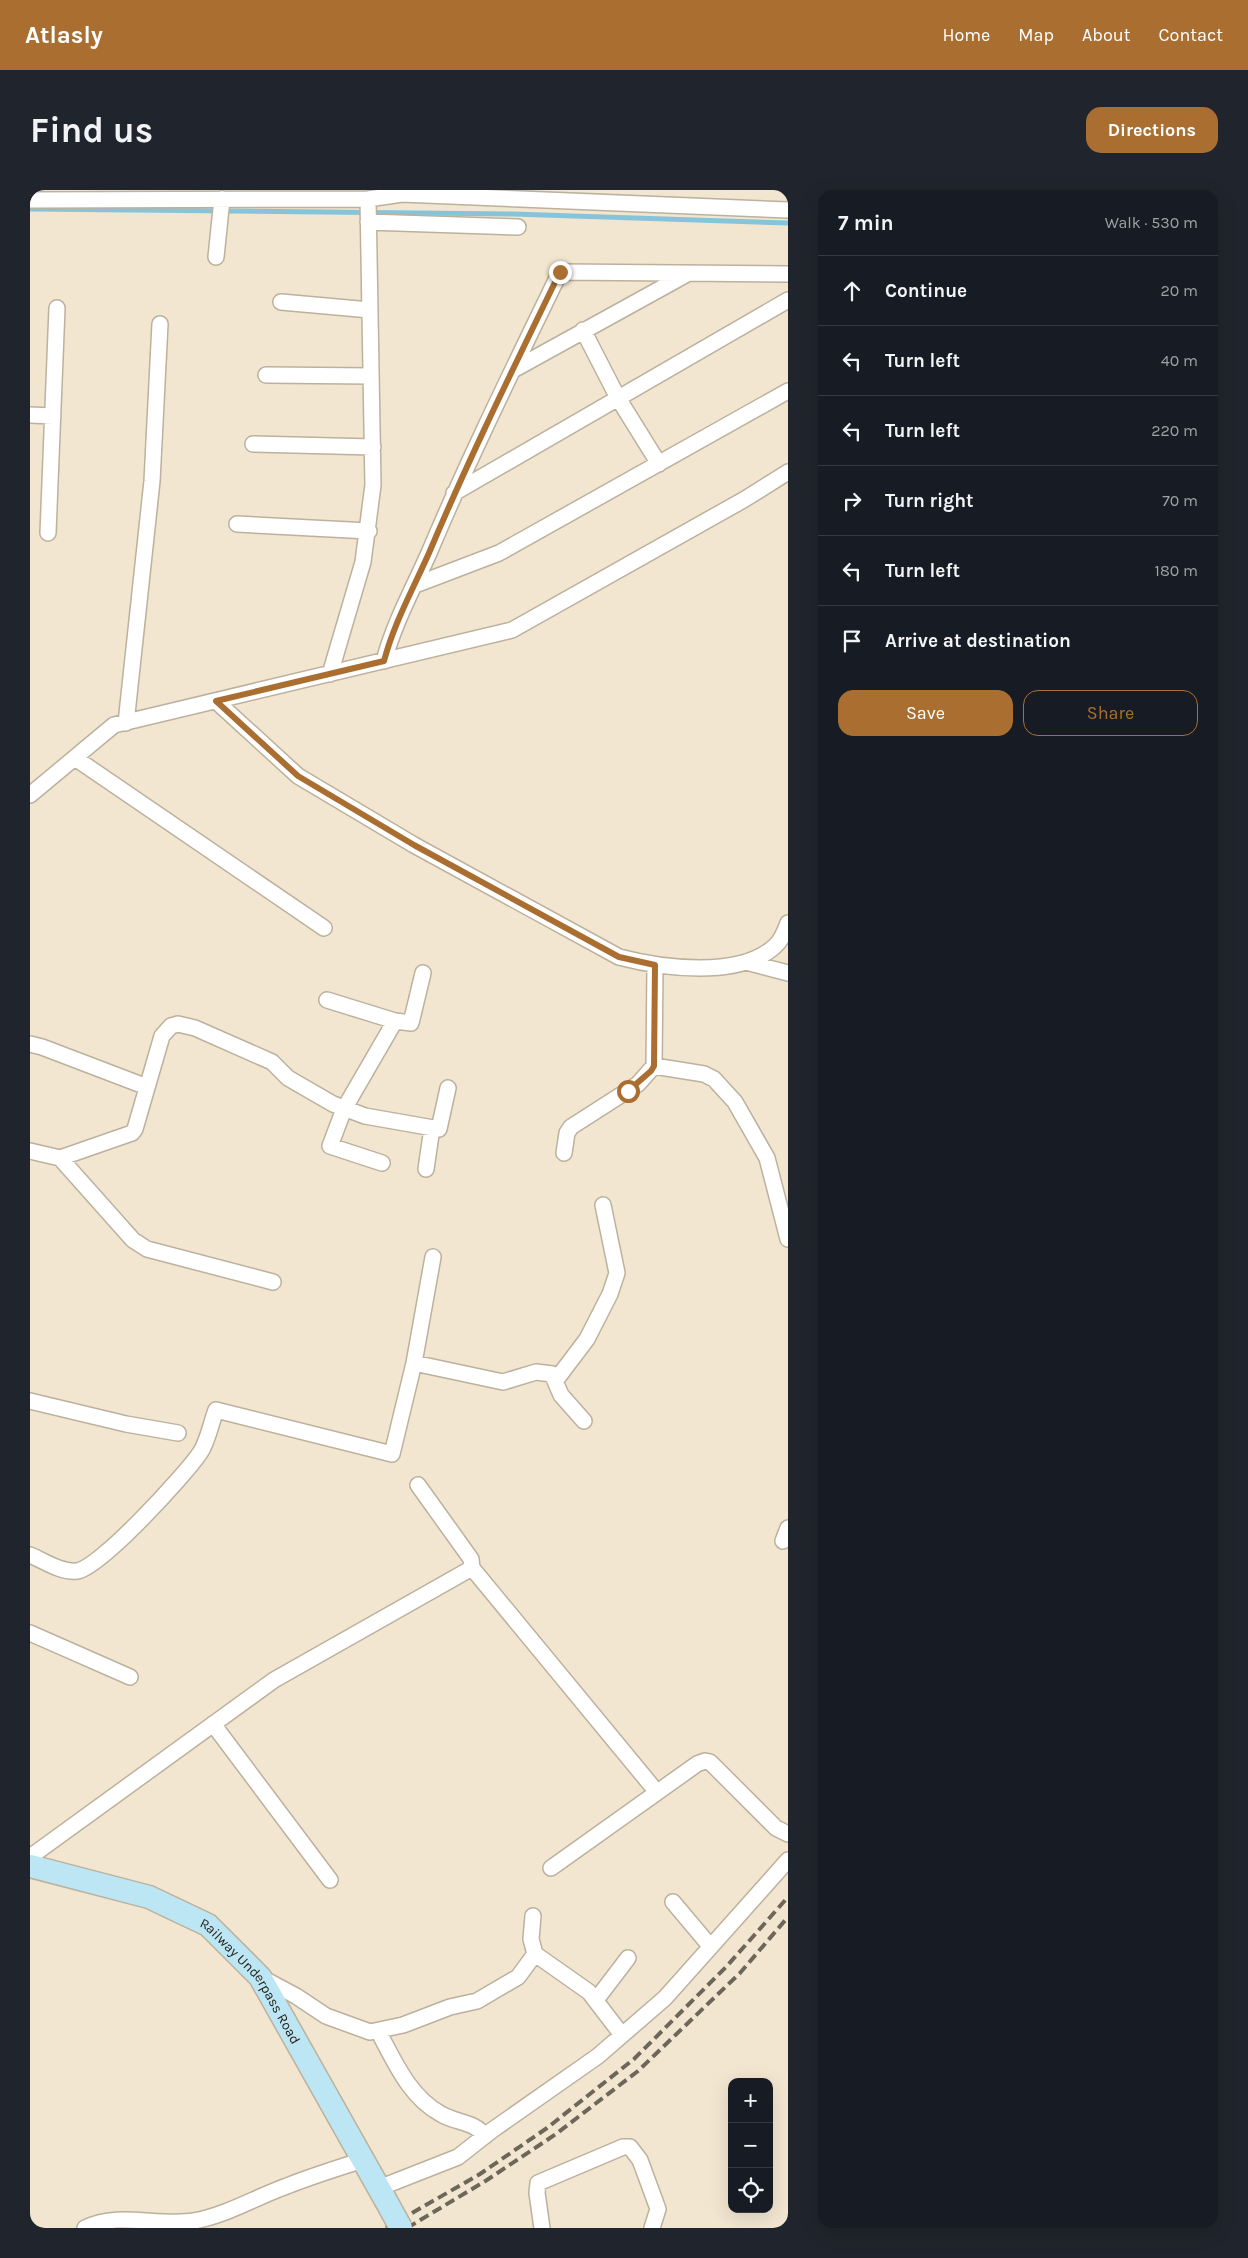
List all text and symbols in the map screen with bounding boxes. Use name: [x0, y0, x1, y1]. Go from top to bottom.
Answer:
text: Atlasly: [25, 21, 103, 49]
text: Home: [942, 24, 990, 46]
text: Map: [1018, 24, 1054, 46]
text: About: [1082, 24, 1131, 46]
text: Contact: [1159, 24, 1223, 46]
button: Directions: [1086, 107, 1218, 153]
text: Find us: [30, 110, 153, 151]
text: 7 min: [838, 211, 894, 235]
text: Walk · 530 m: [1105, 213, 1198, 232]
route end: [549, 261, 572, 284]
icon: ahead: [838, 277, 866, 305]
text: Continue: [885, 280, 967, 302]
text: 20 m: [1160, 281, 1198, 300]
icon: left: [838, 347, 866, 375]
text: Turn left: [885, 350, 960, 372]
text: 40 m: [1161, 351, 1198, 370]
icon: left: [838, 417, 866, 445]
text: Turn left: [885, 420, 960, 442]
text: 220 m: [1151, 421, 1198, 440]
icon: right: [838, 487, 866, 515]
text: Turn right: [885, 490, 974, 512]
text: 70 m: [1162, 491, 1198, 510]
icon: left: [838, 557, 866, 585]
text: Turn left: [885, 560, 960, 582]
text: 180 m: [1155, 561, 1198, 580]
icon: arrive: [838, 627, 866, 655]
text: Arrive at destination: [885, 630, 1071, 652]
button: Save: [838, 690, 1013, 736]
button: Share: [1023, 690, 1198, 736]
route start: [617, 1080, 640, 1103]
street label: Railway Underpass Road: [198, 1914, 304, 2047]
map controls: [728, 2078, 773, 2213]
button: +: [728, 2078, 773, 2123]
button: −: [728, 2123, 773, 2168]
button: locate: [728, 2168, 773, 2213]

